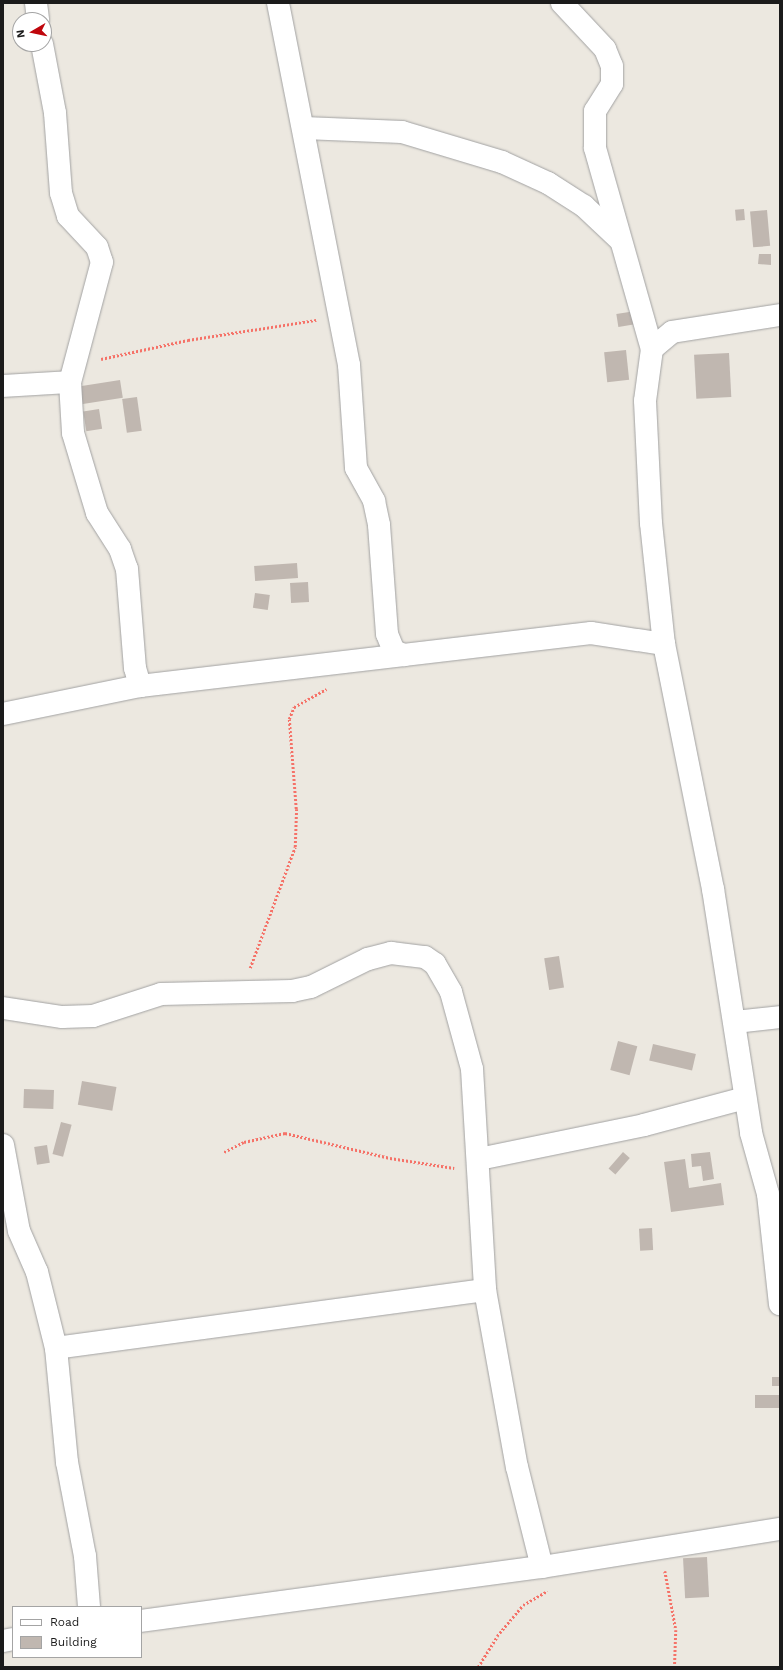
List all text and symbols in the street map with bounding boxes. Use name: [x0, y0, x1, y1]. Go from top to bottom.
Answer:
north arrow: [12, 12, 52, 52]
text: N: [14, 29, 28, 39]
legend: [12, 1606, 142, 1658]
text: Road: [50, 1615, 79, 1629]
text: Building: [50, 1635, 97, 1649]

